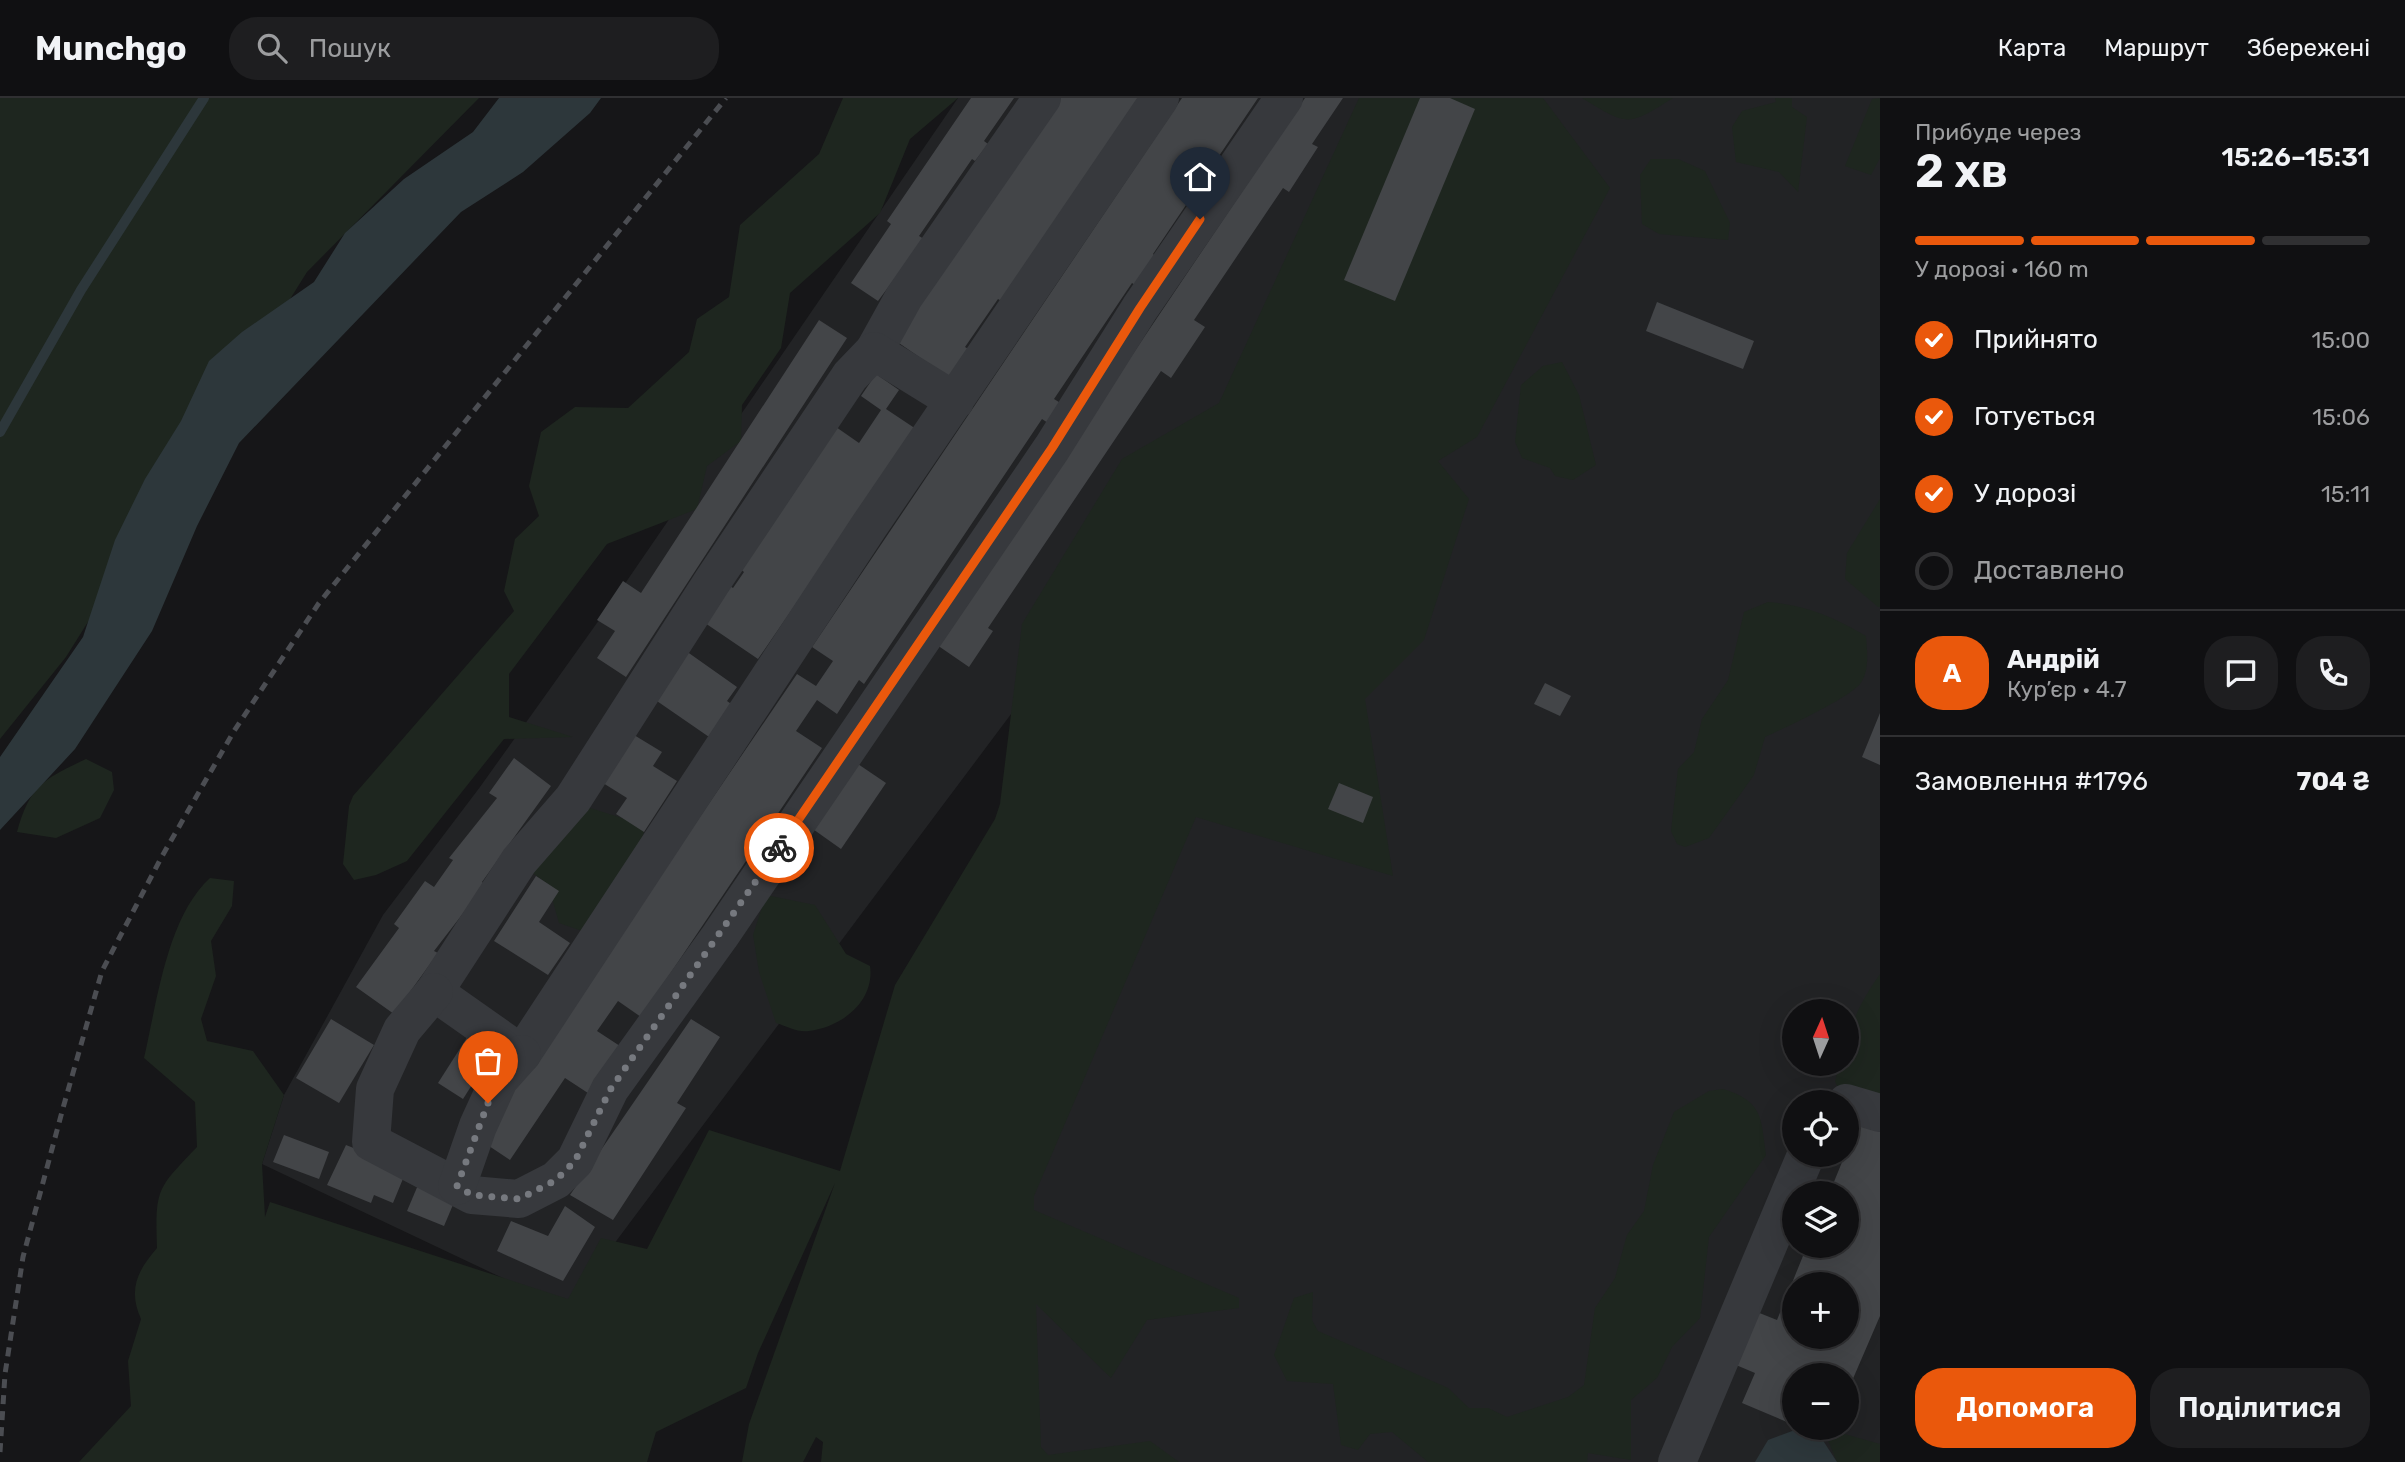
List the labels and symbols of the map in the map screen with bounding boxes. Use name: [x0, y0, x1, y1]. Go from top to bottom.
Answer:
pin: [1170, 147, 1230, 219]
courier: [744, 813, 814, 883]
north arrow: [1782, 999, 1858, 1076]
pin: [458, 1031, 518, 1103]

